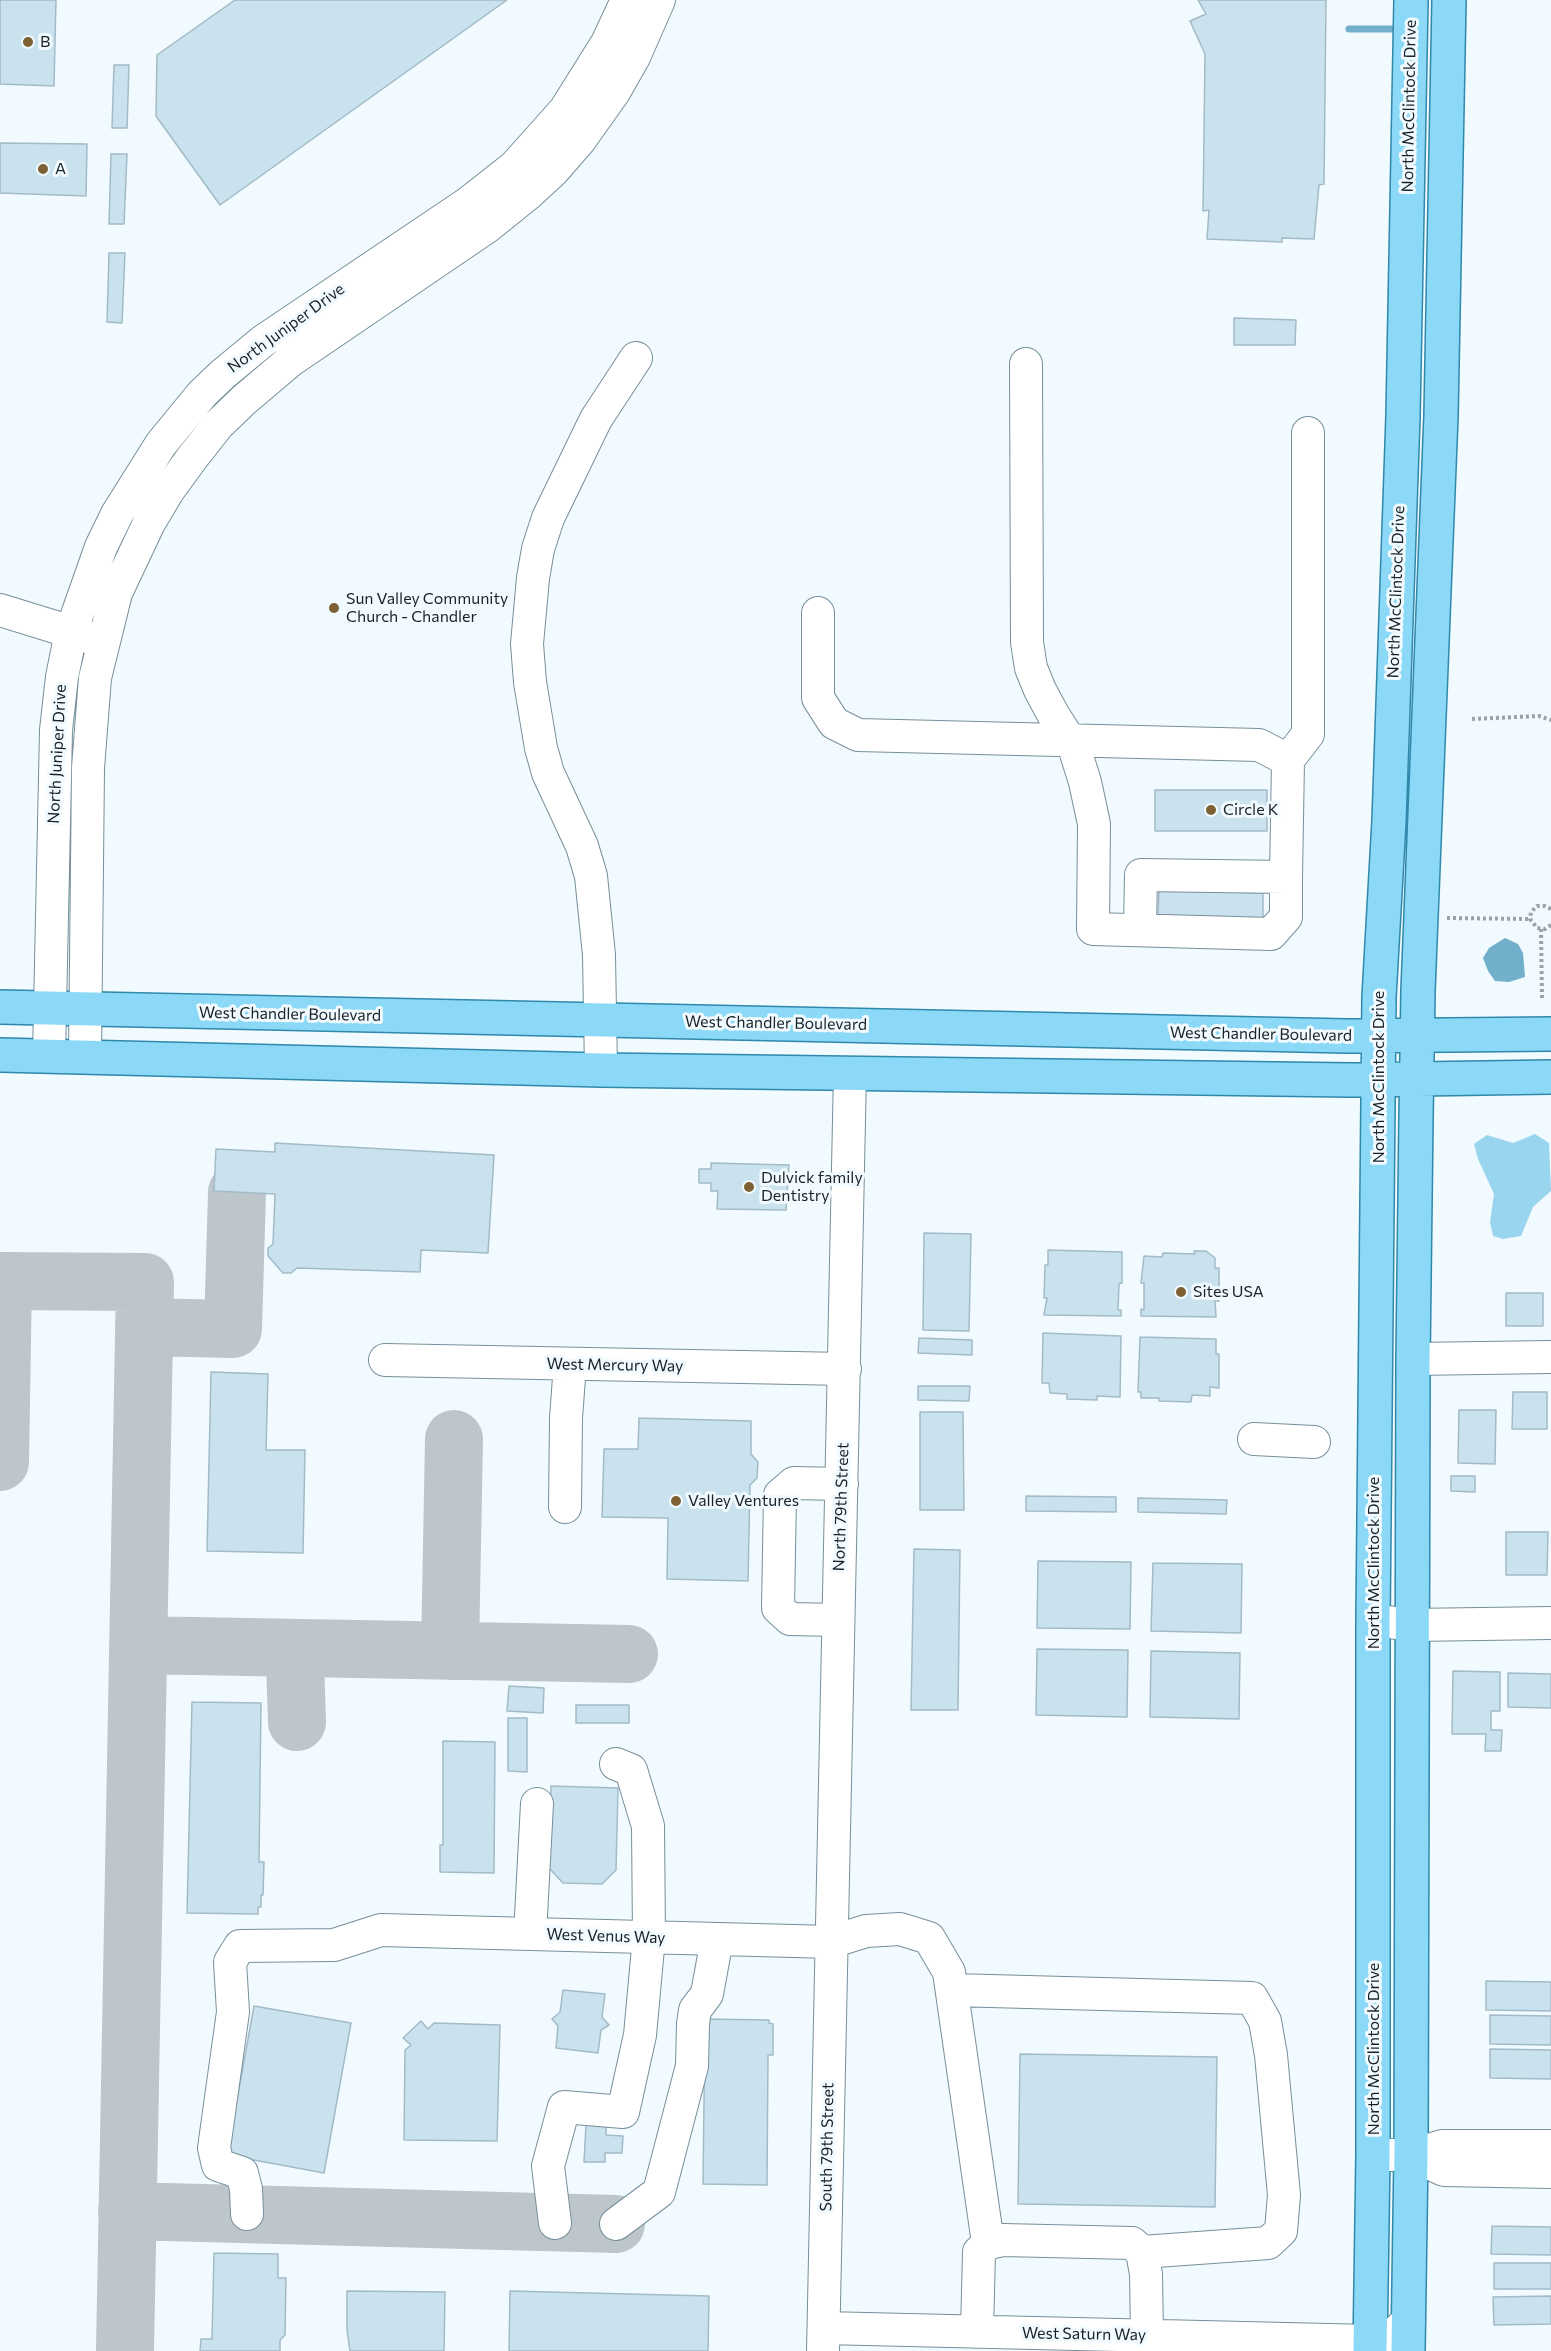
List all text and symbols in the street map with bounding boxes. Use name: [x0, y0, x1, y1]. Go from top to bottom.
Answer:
street label: North McClintock Drive: [1398, 20, 1420, 192]
place label: B: [40, 32, 50, 52]
marker: B: [21, 35, 35, 49]
place label: A: [55, 159, 66, 179]
marker: A: [36, 162, 50, 176]
street label: North Juniper Drive: [224, 279, 348, 377]
street label: North McClintock Drive: [1383, 505, 1409, 679]
place label: Sun Valley Community Church - Chandler: [346, 589, 508, 627]
marker: Sun Valley Community Church - Chandler: [327, 601, 341, 615]
street label: North Juniper Drive: [44, 684, 70, 824]
place label: Circle K: [1223, 800, 1278, 820]
marker: Circle K: [1204, 803, 1218, 817]
street label: North McClintock Drive: [1369, 991, 1389, 1163]
street label: West Chandler Boulevard: [199, 1003, 381, 1025]
street label: West Chandler Boulevard: [685, 1012, 867, 1034]
street label: West Chandler Boulevard: [1170, 1023, 1352, 1045]
place label: Dulvick family Dentistry: [761, 1168, 863, 1206]
marker: Dulvick family Dentistry: [742, 1180, 756, 1194]
place label: Sites USA: [1193, 1282, 1264, 1302]
marker: Sites USA: [1174, 1285, 1188, 1299]
street label: West Mercury Way: [546, 1354, 684, 1376]
street label: North 79th Street: [829, 1442, 853, 1572]
street label: North McClintock Drive: [1364, 1477, 1384, 1649]
place label: Valley Ventures: [688, 1491, 799, 1511]
marker: Valley Ventures: [669, 1494, 683, 1508]
street label: West Venus Way: [546, 1924, 666, 1948]
street label: North McClintock Drive: [1364, 1963, 1384, 2135]
street label: South 79th Street: [816, 2082, 838, 2212]
street label: West Saturn Way: [1022, 2323, 1146, 2345]

